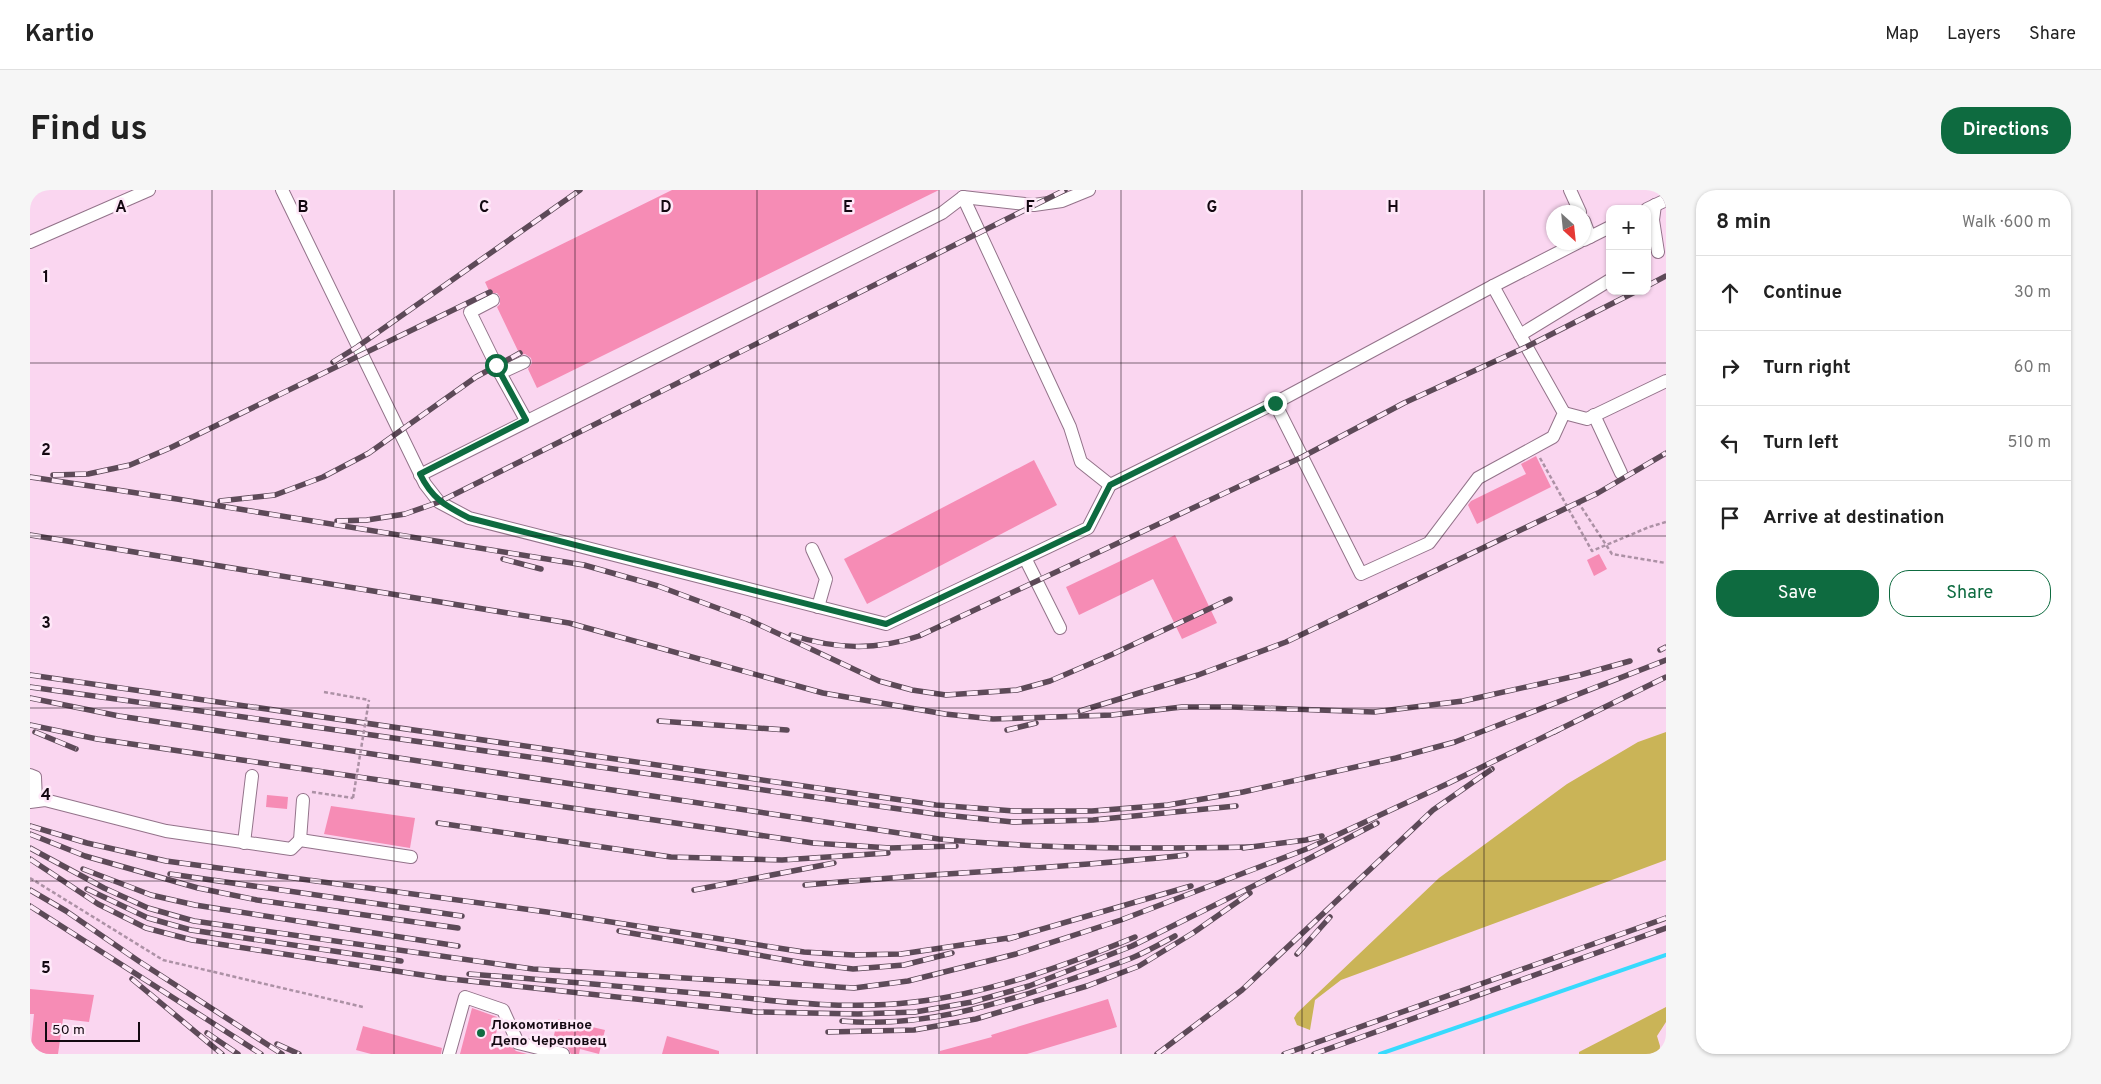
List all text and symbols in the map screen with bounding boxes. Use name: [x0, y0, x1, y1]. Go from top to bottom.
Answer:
text: Kartio: [25, 20, 94, 50]
text: Map: [1885, 23, 1919, 46]
text: Layers: [1947, 23, 2001, 46]
text: Share: [2029, 23, 2076, 46]
button: Directions: [1941, 107, 2071, 154]
text: Find us: [30, 108, 148, 152]
text: A: [115, 198, 127, 218]
text: B: [297, 198, 309, 218]
text: C: [479, 198, 489, 218]
text: D: [660, 198, 672, 218]
text: E: [843, 198, 853, 218]
text: F: [1025, 198, 1035, 218]
text: G: [1207, 198, 1217, 218]
text: H: [1387, 198, 1399, 218]
north arrow: [1546, 205, 1591, 250]
map controls: [1606, 205, 1651, 295]
button: +: [1606, 205, 1651, 250]
text: 8 min: [1716, 209, 1771, 236]
text: Walk · 600 m: [1962, 213, 2051, 233]
button: −: [1606, 250, 1651, 295]
text: 1: [43, 268, 49, 288]
icon: ahead: [1716, 279, 1744, 307]
text: Continue: [1763, 281, 1842, 305]
text: 30 m: [2014, 283, 2051, 303]
route start: [485, 354, 508, 377]
icon: right: [1716, 354, 1744, 382]
text: Turn right: [1763, 356, 1851, 380]
text: 60 m: [2014, 358, 2051, 378]
route end: [1264, 392, 1287, 415]
icon: left: [1716, 429, 1744, 457]
text: Turn left: [1763, 431, 1839, 455]
text: 510 m: [2008, 433, 2051, 453]
text: 2: [41, 441, 51, 461]
icon: arrive: [1716, 504, 1744, 532]
text: Arrive at destination: [1763, 506, 1944, 530]
button: Save: [1716, 570, 1879, 617]
button: Share: [1889, 570, 2051, 617]
text: 3: [41, 614, 51, 634]
text: 4: [41, 786, 51, 806]
text: 5: [41, 959, 51, 979]
place label: Локомотивное Депо Череповец: [491, 1017, 607, 1050]
scale bar: [45, 1019, 140, 1042]
text: 50 m: [52, 1022, 85, 1039]
marker: Локомотивное Депо Череповец: [475, 1027, 487, 1039]

